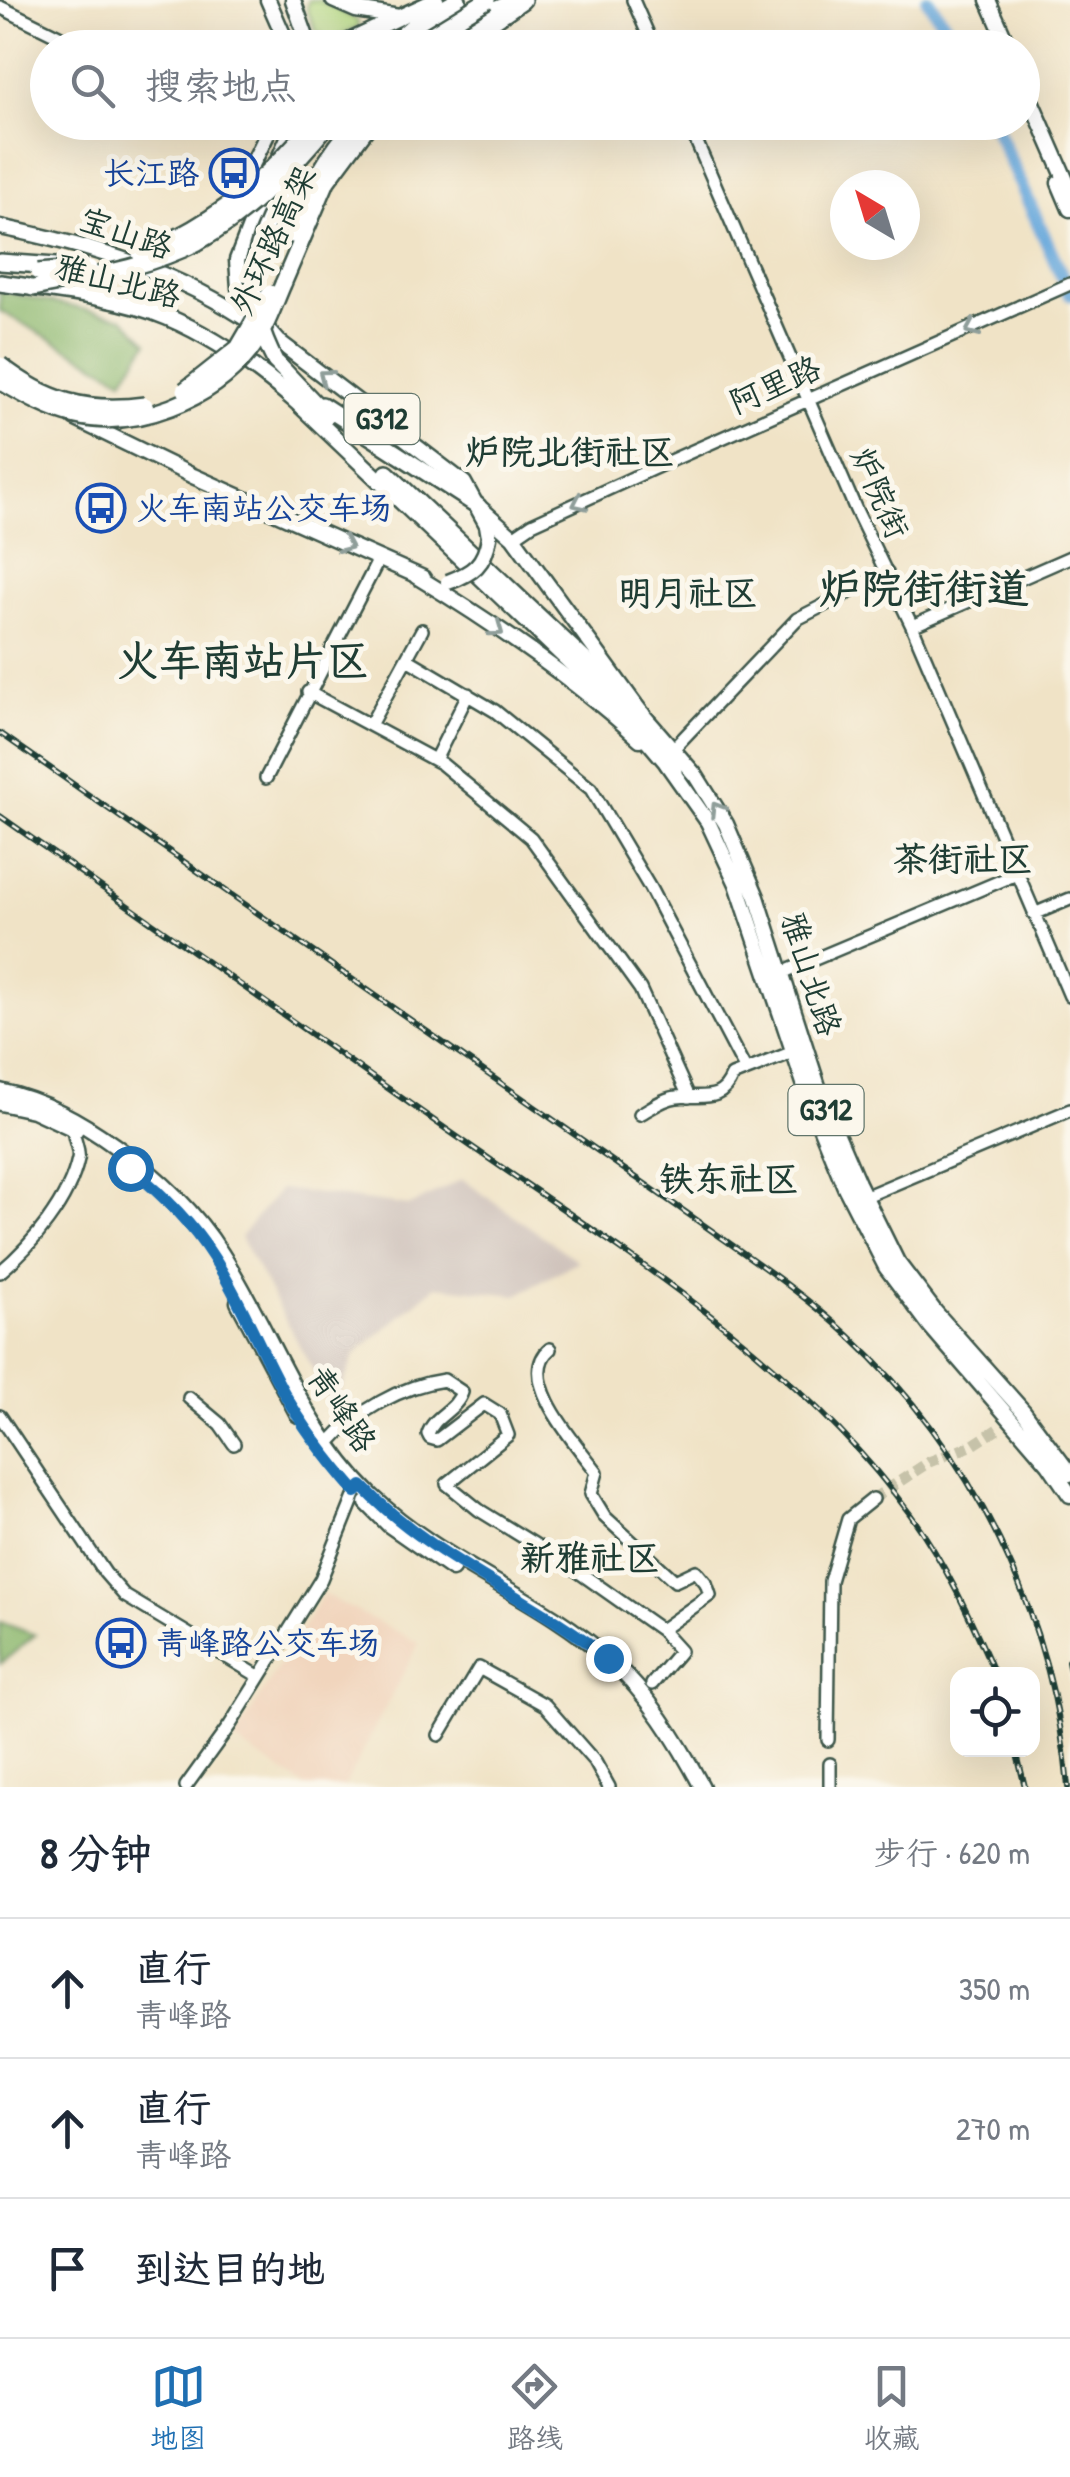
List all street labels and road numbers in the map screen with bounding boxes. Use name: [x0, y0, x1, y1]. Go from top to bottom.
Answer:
street label: 外环路高架: [219, 158, 326, 321]
street label: 宝山路: [74, 197, 179, 268]
street label: 雅山北路: [51, 244, 185, 317]
street label: 阿里路: [722, 345, 827, 424]
road number: G312: [344, 394, 420, 444]
street label: 炉院街: [841, 440, 920, 545]
street label: 雅山北路: [771, 906, 852, 1041]
road number: G312: [788, 1085, 864, 1135]
street label: 青峰路: [298, 1357, 387, 1461]

